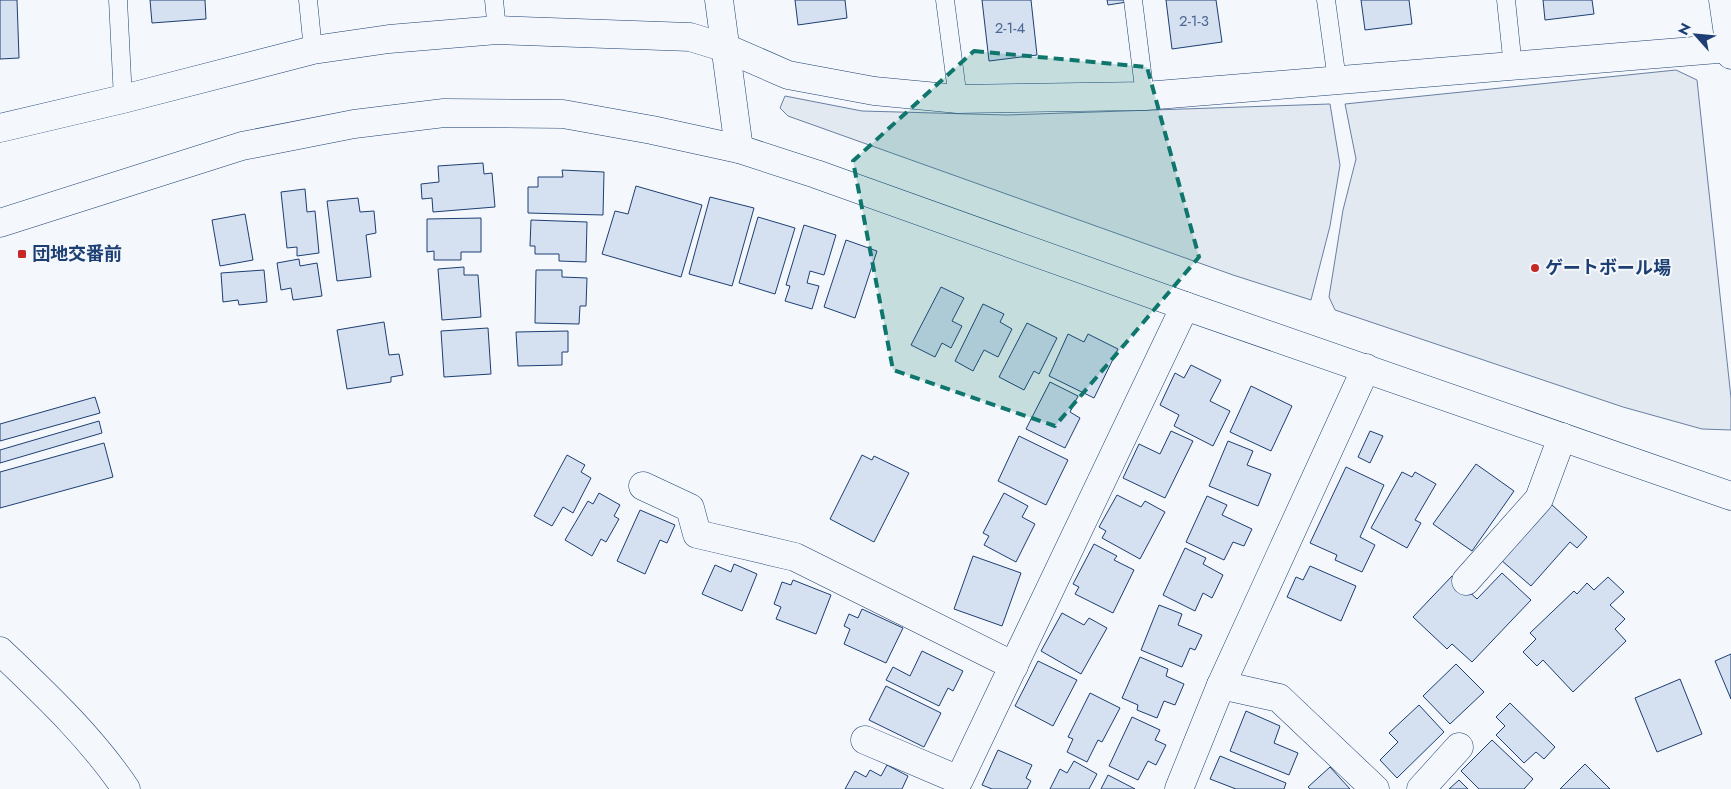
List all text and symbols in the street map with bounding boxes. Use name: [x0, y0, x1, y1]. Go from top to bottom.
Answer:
house number: 2-1-3: [1179, 10, 1209, 32]
north arrow: [1671, 10, 1721, 60]
house number: 2-1-4: [995, 17, 1025, 39]
text: N: [1673, 20, 1696, 39]
place label: 団地交番前: [32, 241, 122, 267]
marker: 団地交番前: [16, 248, 28, 260]
place label: ゲートボール場: [1545, 255, 1671, 281]
marker: ゲートボール場: [1529, 262, 1541, 274]

